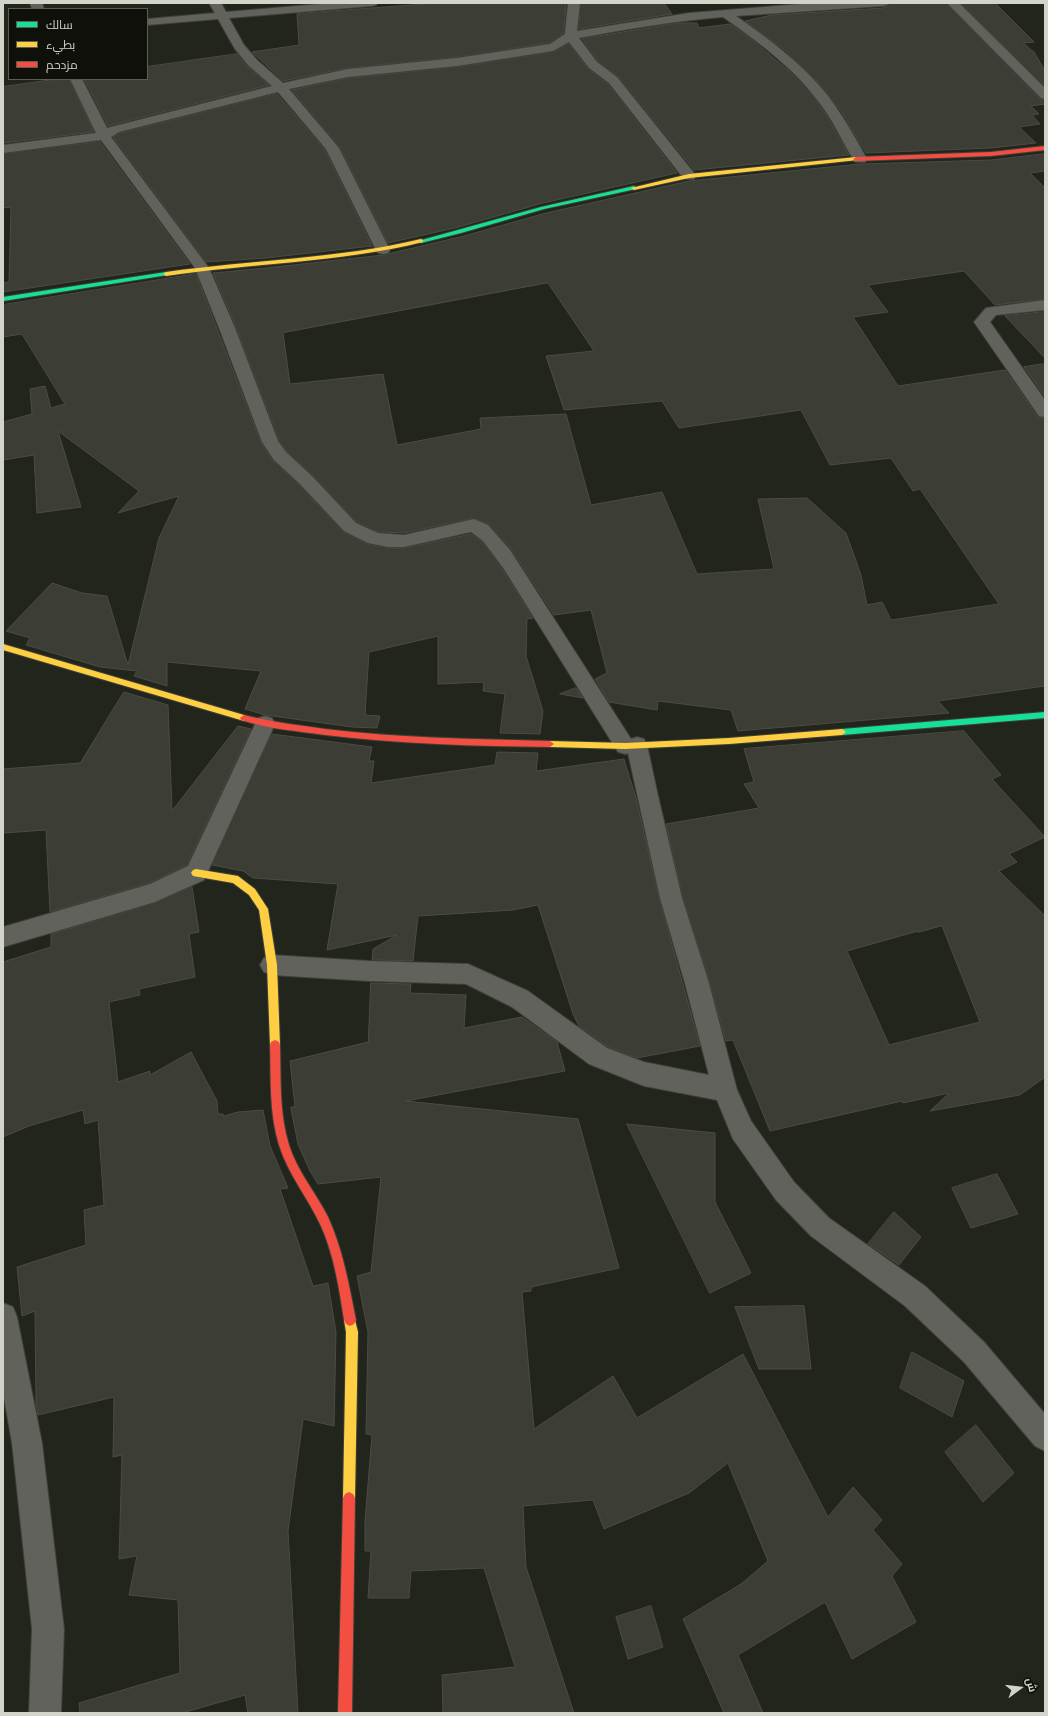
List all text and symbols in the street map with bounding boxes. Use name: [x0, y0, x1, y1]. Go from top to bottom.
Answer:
legend: [8, 8, 148, 80]
text: سالك: [46, 17, 73, 32]
text: بطيء: [46, 37, 75, 52]
text: مزدحم: [46, 57, 78, 72]
north arrow: [1000, 1668, 1040, 1708]
text: ش: [1024, 1676, 1040, 1693]

